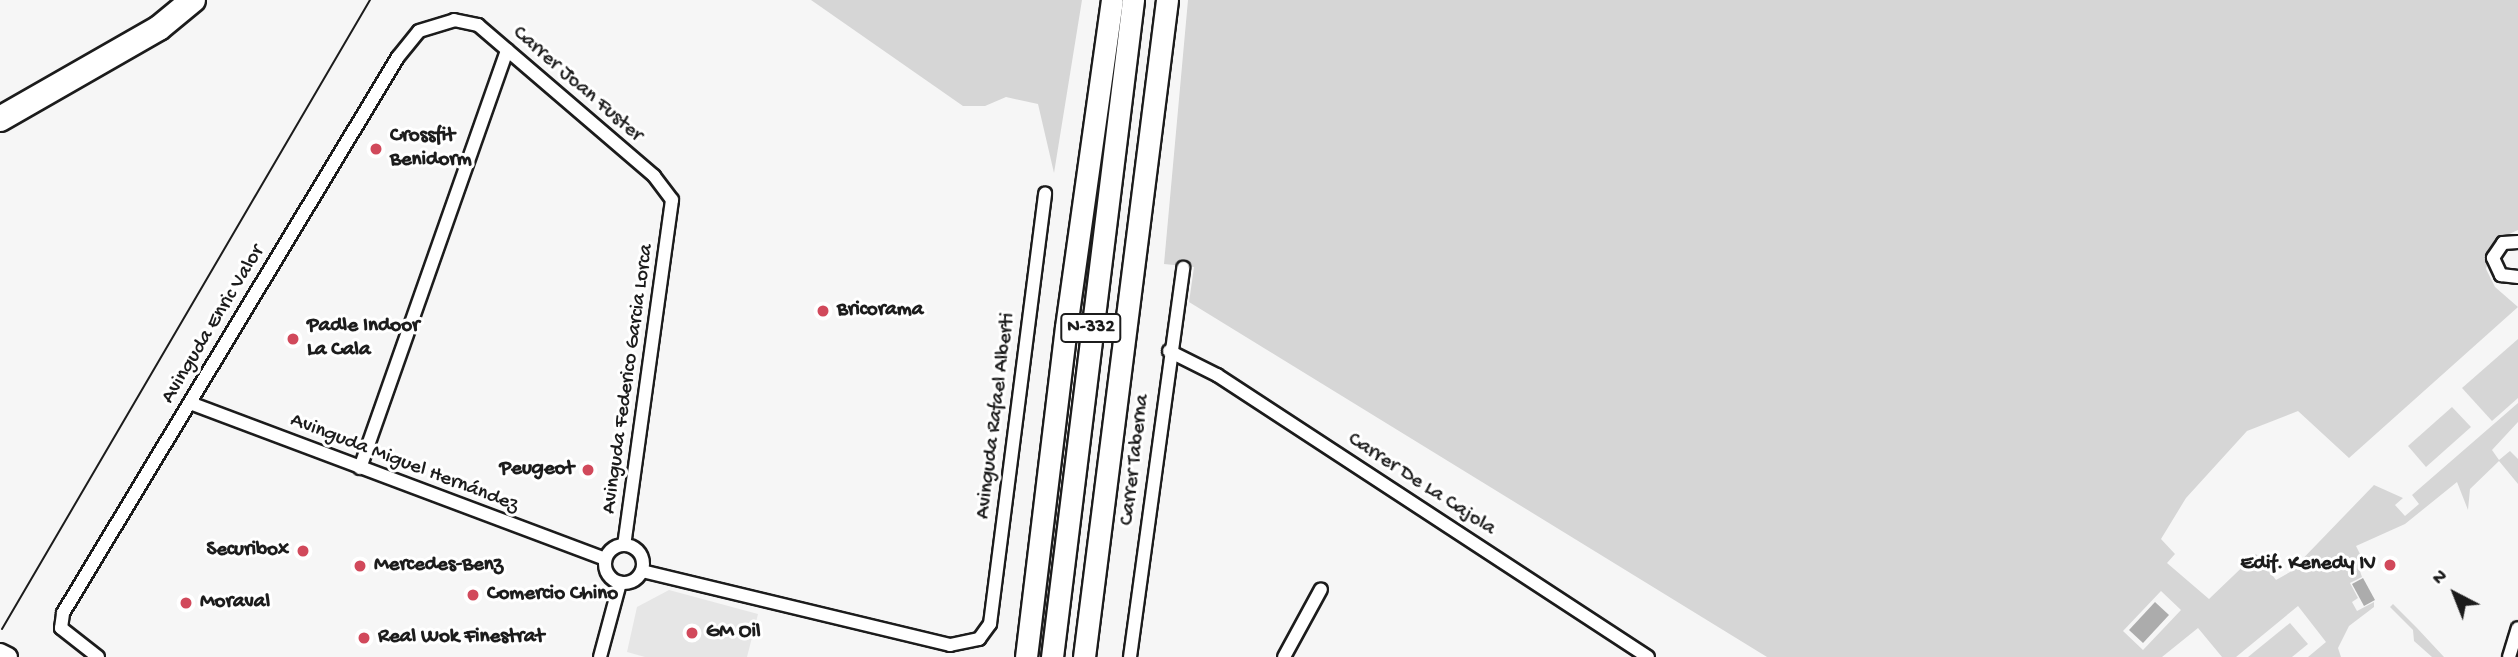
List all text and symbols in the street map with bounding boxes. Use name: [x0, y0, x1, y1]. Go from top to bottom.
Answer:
street label: Carrer Joan Fuster: [506, 21, 648, 149]
place label: Crossfit Benidorm: [390, 124, 472, 174]
marker: Crossfit Benidorm: [368, 141, 384, 157]
street label: Avinguda Enric Valor: [157, 241, 271, 409]
street label: Avinguda Federico Garcia Lorca: [598, 243, 660, 515]
place label: Bricorama: [837, 298, 923, 324]
marker: Bricorama: [815, 303, 831, 319]
street label: Avinguda Rafael Alberti: [972, 311, 1022, 521]
road number: N-332: [1060, 312, 1122, 344]
place label: Padle Indoor La Cala: [307, 314, 420, 364]
marker: Padle Indoor La Cala: [285, 331, 301, 347]
street label: Carrer Taberna: [1115, 393, 1157, 527]
street label: Avinguda Miguel Hernández: [286, 409, 522, 519]
street label: Carrer De La Cajola: [1342, 428, 1500, 542]
place label: Peugeot: [499, 457, 574, 483]
marker: Peugeot: [580, 462, 596, 478]
place label: Securibox: [206, 538, 289, 564]
marker: Securibox: [295, 543, 311, 559]
place label: Edif. Kenedy IV: [2241, 552, 2376, 578]
place label: Mercedes-Benz: [374, 553, 503, 579]
marker: Edif. Kenedy IV: [2382, 557, 2398, 573]
marker: Mercedes-Benz: [352, 558, 368, 574]
north arrow: [2420, 559, 2490, 629]
text: N: [2428, 565, 2453, 591]
place label: Comercio Chino: [487, 582, 618, 608]
marker: Comercio Chino: [465, 587, 481, 603]
place label: Moraval: [200, 590, 270, 616]
marker: Moraval: [178, 595, 194, 611]
place label: GM Oil: [706, 620, 761, 646]
place label: Real Wok Finestrat: [378, 625, 544, 651]
marker: GM Oil: [684, 625, 700, 641]
marker: Real Wok Finestrat: [356, 630, 372, 646]

